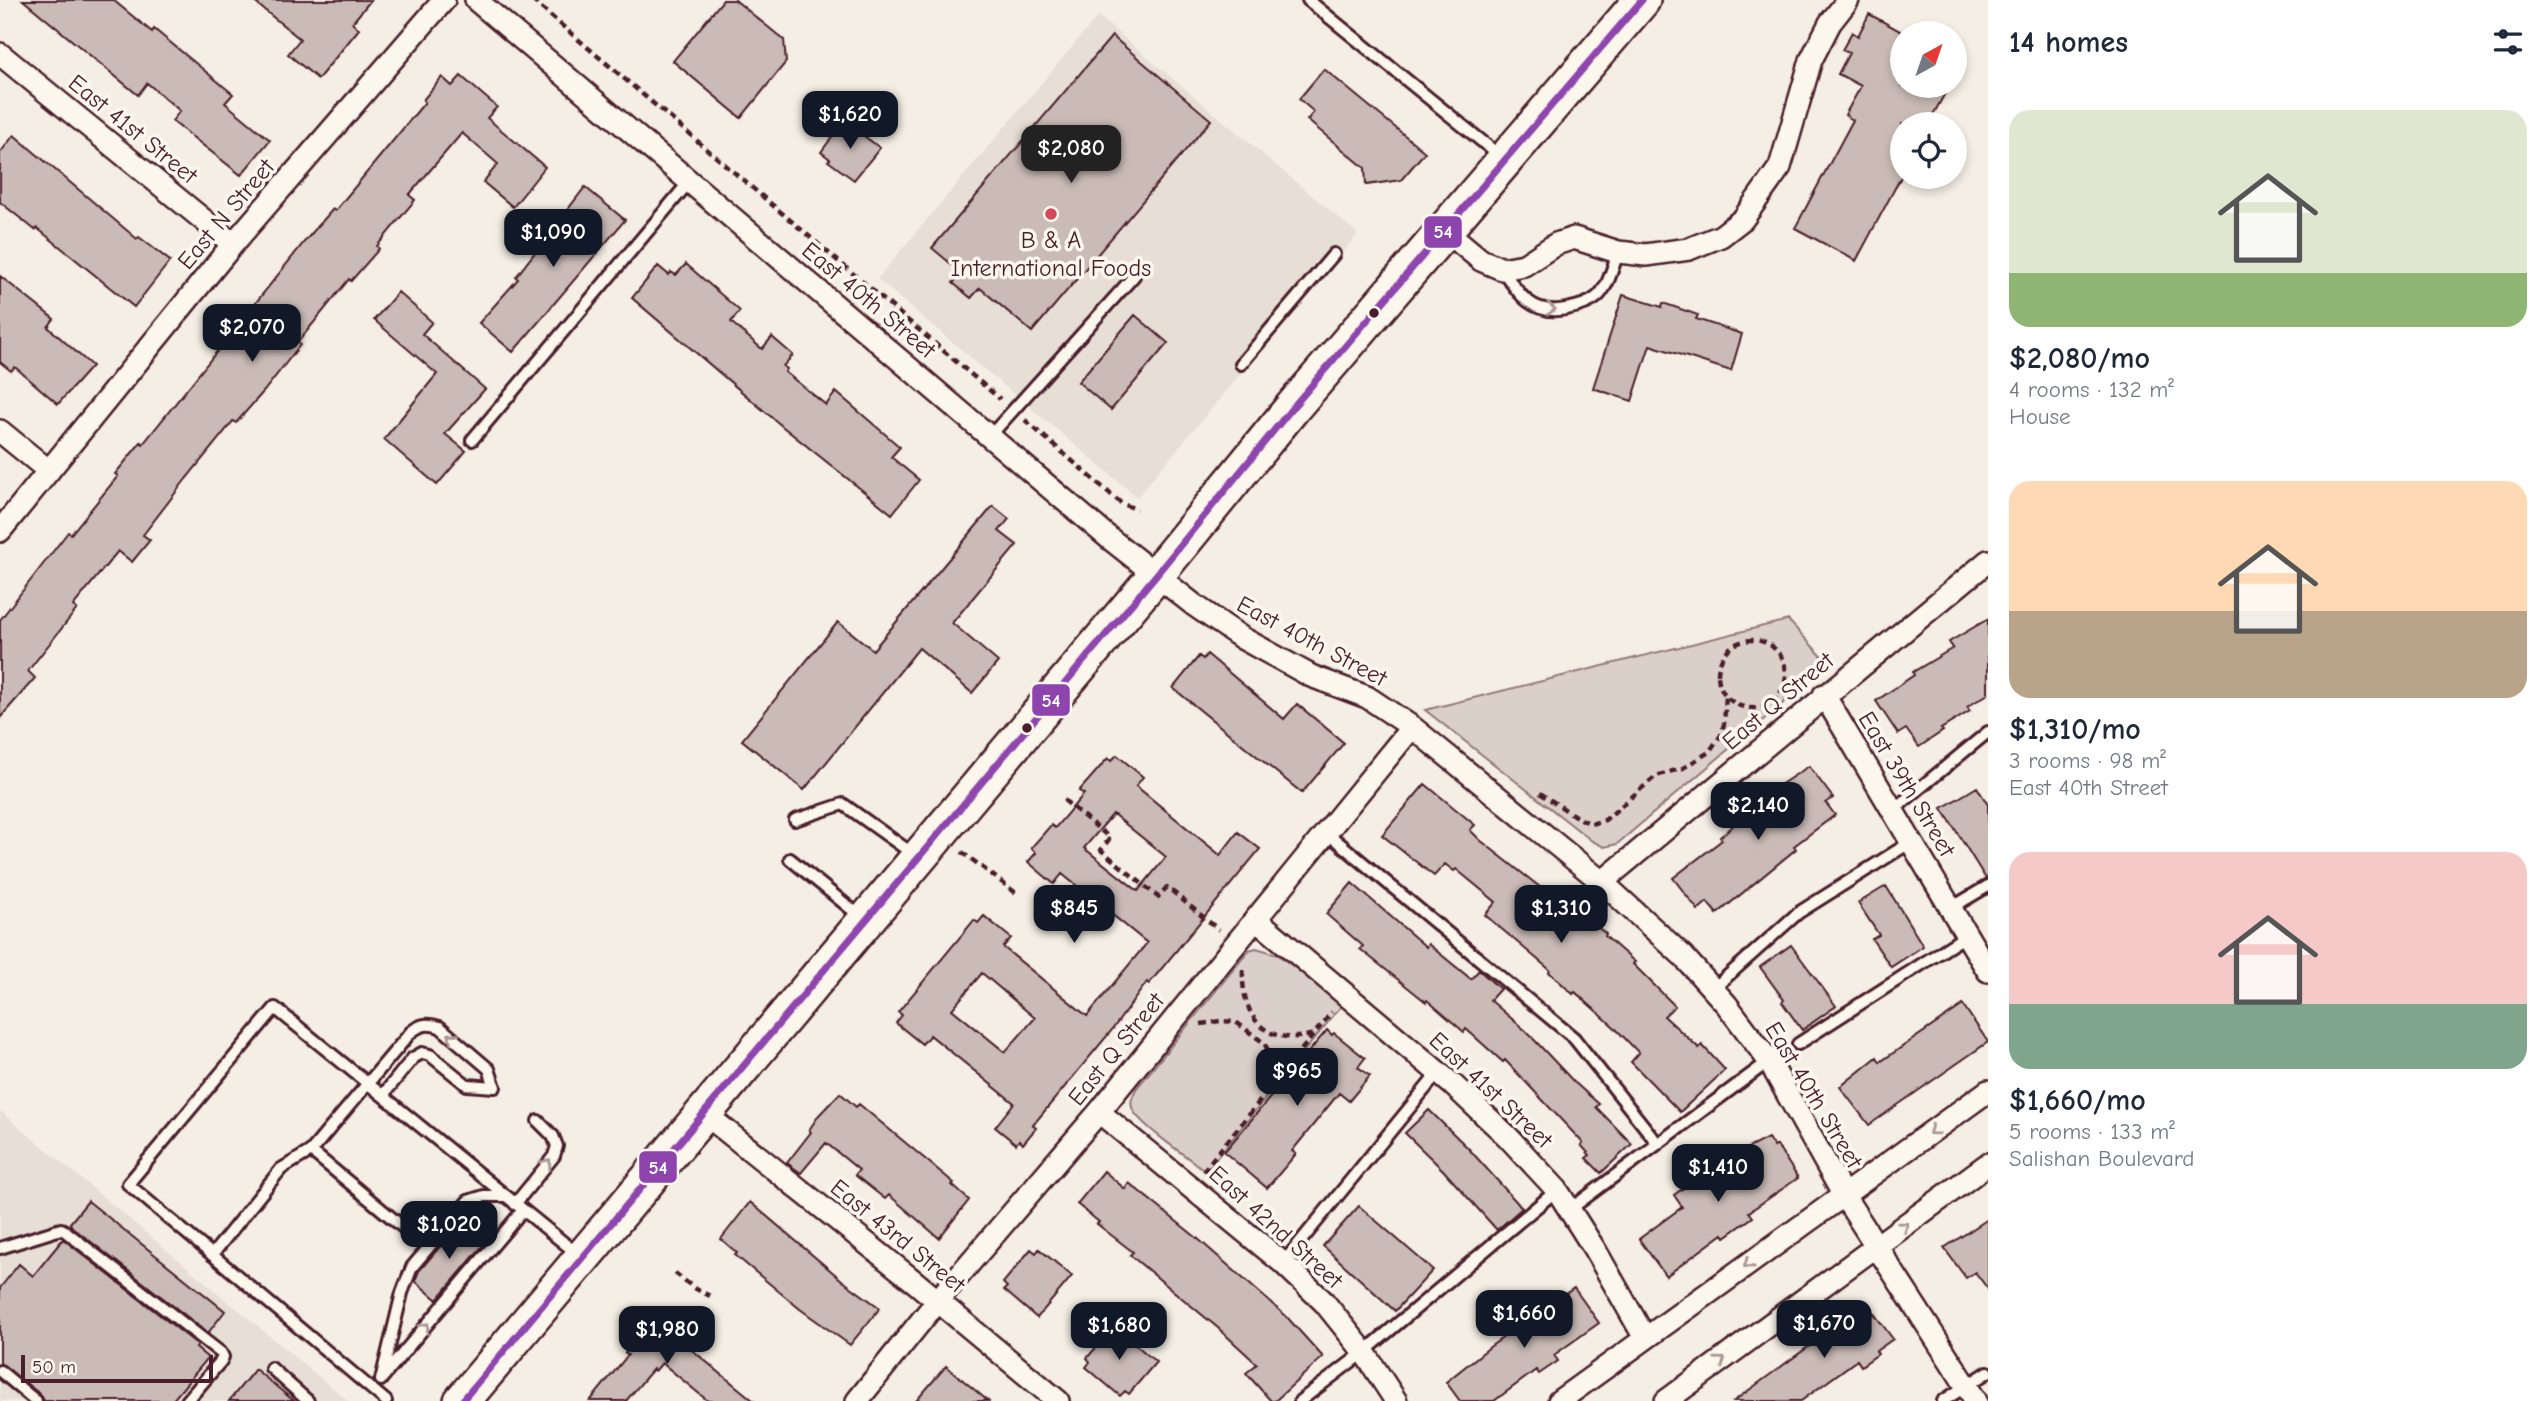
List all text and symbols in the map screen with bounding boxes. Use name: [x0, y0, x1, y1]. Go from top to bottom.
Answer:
north arrow: [1890, 21, 1967, 98]
map controls: [1890, 21, 1967, 189]
icon: filters: [2489, 23, 2527, 61]
text: 14 homes: [2009, 25, 2128, 60]
street label: East 41st Street: [63, 68, 204, 190]
pin: $1,620: [793, 92, 907, 151]
text: $1,620: [818, 100, 882, 127]
button: locate: [1890, 112, 1967, 189]
pin: $2,080: [1014, 125, 1128, 185]
text: $2,080: [1037, 134, 1105, 161]
street label: East N Street: [172, 152, 281, 275]
icon: home: [2205, 155, 2331, 281]
marker: B & A International Foods: [1043, 206, 1059, 222]
pin: $1,090: [496, 210, 610, 269]
line badge: 54: [1423, 215, 1463, 249]
text: $1,090: [520, 218, 586, 245]
text: 54: [1433, 221, 1453, 243]
place label: B & A International Foods: [951, 226, 1151, 282]
street label: East 40th Street: [796, 236, 942, 365]
one-way arrow: [1546, 301, 1557, 316]
pin: $2,070: [195, 304, 309, 364]
unlabelled marker: [1367, 306, 1381, 320]
text: $2,070: [219, 313, 285, 340]
text: $2,080/mo: [2009, 341, 2150, 376]
text: 4 rooms · 132 m²: [2009, 376, 2174, 403]
text: House: [2009, 403, 2071, 430]
icon: home: [2205, 526, 2331, 652]
street label: East 40th Street: [1232, 590, 1393, 693]
street label: East Q Street: [1717, 646, 1840, 756]
line badge: 54: [1031, 683, 1071, 717]
text: 54: [1041, 690, 1061, 712]
street label: East 39th Street: [1853, 706, 1962, 863]
text: $1,310/mo: [2009, 712, 2141, 747]
unlabelled marker: [1020, 721, 1034, 735]
text: 3 rooms · 98 m²: [2009, 747, 2166, 774]
text: East 40th Street: [2009, 774, 2168, 801]
pin: $2,140: [1701, 782, 1815, 842]
text: $2,140: [1727, 791, 1789, 818]
pin: $845: [1033, 886, 1115, 945]
pin: $1,310: [1504, 886, 1618, 945]
text: $845: [1050, 894, 1098, 921]
text: $1,310: [1531, 894, 1591, 921]
icon: home: [2205, 897, 2331, 1023]
street label: East Q Street: [1062, 986, 1171, 1111]
street label: East 40th Street: [1759, 1017, 1869, 1174]
street label: East 41st Street: [1424, 1026, 1559, 1155]
one-way arrow: [447, 1033, 460, 1045]
pin: $965: [1256, 1048, 1338, 1108]
text: $965: [1272, 1057, 1322, 1084]
text: $1,660/mo: [2009, 1083, 2146, 1118]
text: 5 rooms · 133 m²: [2009, 1118, 2175, 1145]
one-way arrow: [1928, 1123, 1941, 1135]
pin: $1,410: [1661, 1144, 1775, 1204]
text: Salishan Boulevard: [2009, 1145, 2194, 1172]
line badge: 54: [638, 1150, 678, 1184]
text: $1,410: [1688, 1153, 1748, 1180]
text: 54: [648, 1157, 668, 1179]
one-way arrow: [539, 1158, 552, 1171]
street label: East 42nd Street: [1203, 1160, 1349, 1295]
street label: East 43rd Street: [825, 1173, 972, 1300]
pin: $1,020: [392, 1202, 506, 1261]
text: $1,020: [416, 1210, 482, 1237]
one-way arrow: [1896, 1222, 1909, 1234]
one-way arrow: [1743, 1256, 1756, 1268]
pin: $1,660: [1467, 1290, 1581, 1350]
text: $1,660: [1492, 1299, 1556, 1326]
pin: $1,670: [1767, 1300, 1881, 1360]
pin: $1,680: [1062, 1302, 1176, 1362]
pin: $1,980: [610, 1306, 724, 1366]
text: $1,670: [1793, 1309, 1855, 1336]
text: $1,680: [1087, 1311, 1151, 1338]
text: $1,980: [635, 1315, 699, 1342]
one-way arrow: [416, 1323, 429, 1335]
scale bar: [21, 1352, 214, 1384]
text: 50 m: [32, 1356, 76, 1378]
one-way arrow: [1713, 1356, 1726, 1369]

